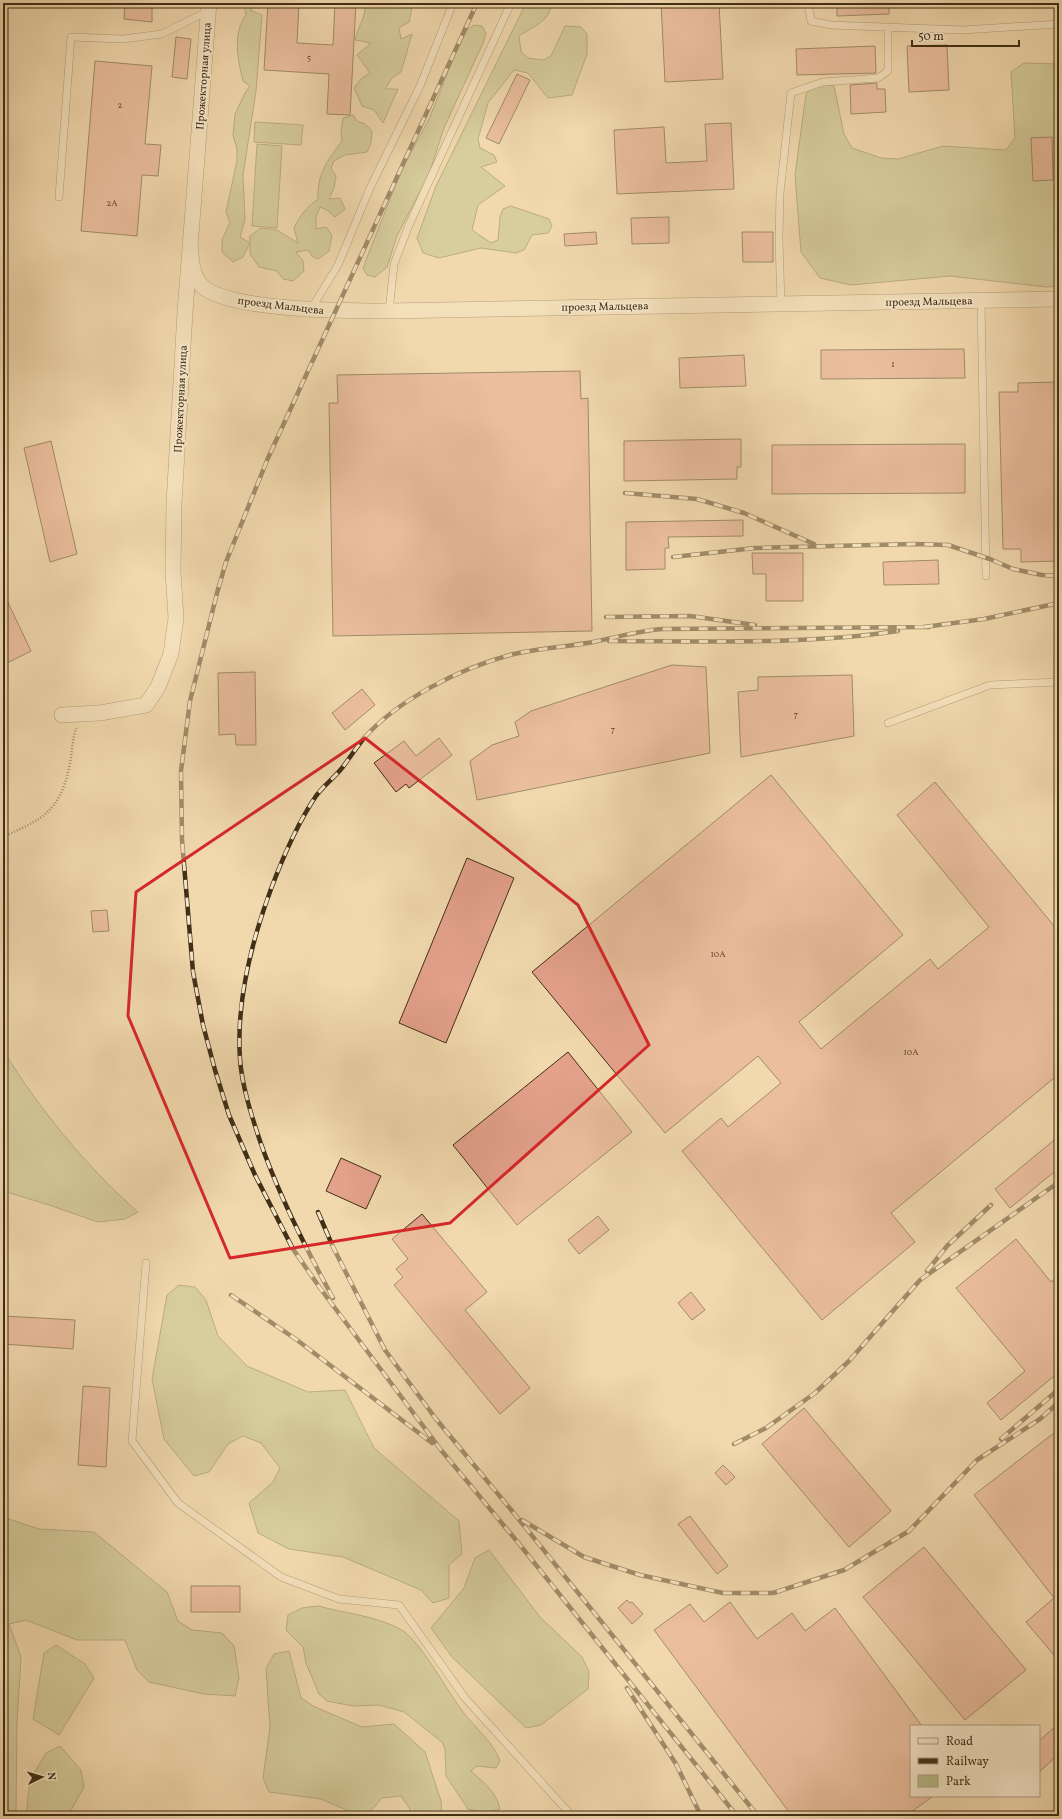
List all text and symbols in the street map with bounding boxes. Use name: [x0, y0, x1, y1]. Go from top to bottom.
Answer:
street label: Прожекторная улица: [193, 21, 216, 130]
scale bar: [912, 22, 1019, 48]
text: 50 m: [918, 29, 944, 45]
house number: 5: [307, 51, 311, 64]
house number: 2: [118, 99, 123, 112]
house number: 2А: [106, 197, 118, 210]
street label: проезд Мальцева: [237, 294, 325, 319]
street label: проезд Мальцева: [885, 294, 973, 311]
street label: проезд Мальцева: [561, 299, 649, 316]
street label: Прожекторная улица: [171, 344, 192, 453]
house number: 1: [891, 358, 895, 371]
house number: 7: [794, 708, 798, 721]
house number: 7: [611, 723, 615, 736]
house number: 10А: [710, 948, 726, 961]
house number: 10А: [903, 1046, 919, 1059]
legend: [910, 1725, 1040, 1797]
text: Road: [946, 1734, 973, 1750]
text: Railway: [946, 1754, 989, 1770]
north arrow: [22, 1757, 62, 1797]
text: N: [43, 1772, 58, 1781]
text: Park: [946, 1774, 971, 1790]

